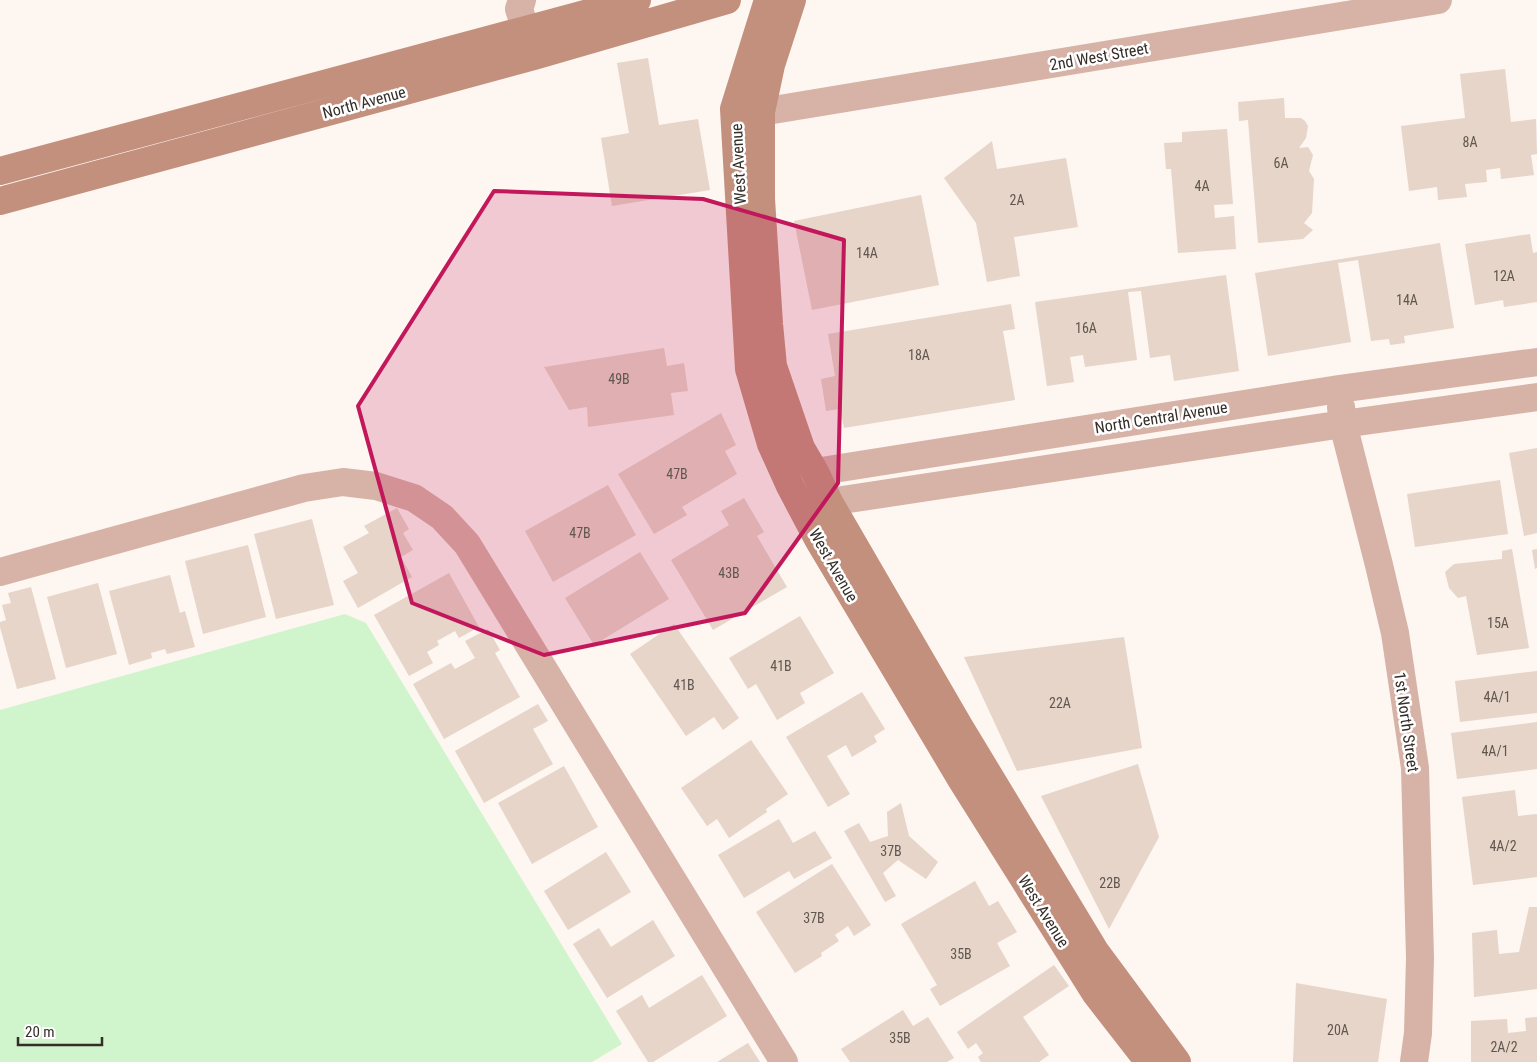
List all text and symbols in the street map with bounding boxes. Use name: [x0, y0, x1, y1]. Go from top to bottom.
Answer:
street label: 2nd West Street: [1048, 38, 1150, 75]
street label: North Avenue: [320, 82, 408, 123]
street label: West Avenue: [727, 123, 750, 205]
house number: 8A: [1463, 134, 1477, 150]
house number: 6A: [1274, 155, 1288, 171]
house number: 4A: [1195, 178, 1209, 194]
house number: 2A: [1010, 192, 1024, 208]
house number: 14A: [856, 245, 878, 261]
house number: 12A: [1493, 268, 1515, 284]
house number: 14A: [1396, 292, 1418, 308]
house number: 16A: [1075, 320, 1097, 336]
house number: 18A: [908, 347, 930, 363]
house number: 49B: [608, 371, 630, 387]
street label: North Central Avenue: [1093, 398, 1229, 437]
house number: 47B: [666, 466, 688, 482]
house number: 47B: [569, 525, 591, 541]
street label: West Avenue: [805, 525, 862, 605]
house number: 43B: [718, 565, 740, 581]
house number: 15A: [1487, 615, 1509, 631]
house number: 41B: [770, 658, 792, 674]
street label: 1st North Street: [1390, 671, 1423, 773]
house number: 41B: [673, 677, 695, 693]
house number: 4A/1: [1483, 689, 1511, 705]
house number: 22A: [1049, 695, 1071, 711]
house number: 4A/1: [1481, 743, 1509, 759]
house number: 4A/2: [1489, 838, 1517, 854]
house number: 37B: [880, 843, 902, 859]
street label: West Avenue: [1014, 872, 1073, 951]
house number: 22B: [1099, 875, 1121, 891]
house number: 37B: [803, 910, 825, 926]
house number: 35B: [950, 946, 972, 962]
scale bar: [18, 1014, 101, 1046]
house number: 20A: [1327, 1022, 1349, 1038]
text: 20 m: [25, 1023, 55, 1041]
house number: 35B: [889, 1030, 911, 1046]
house number: 2A/2: [1490, 1039, 1518, 1055]

